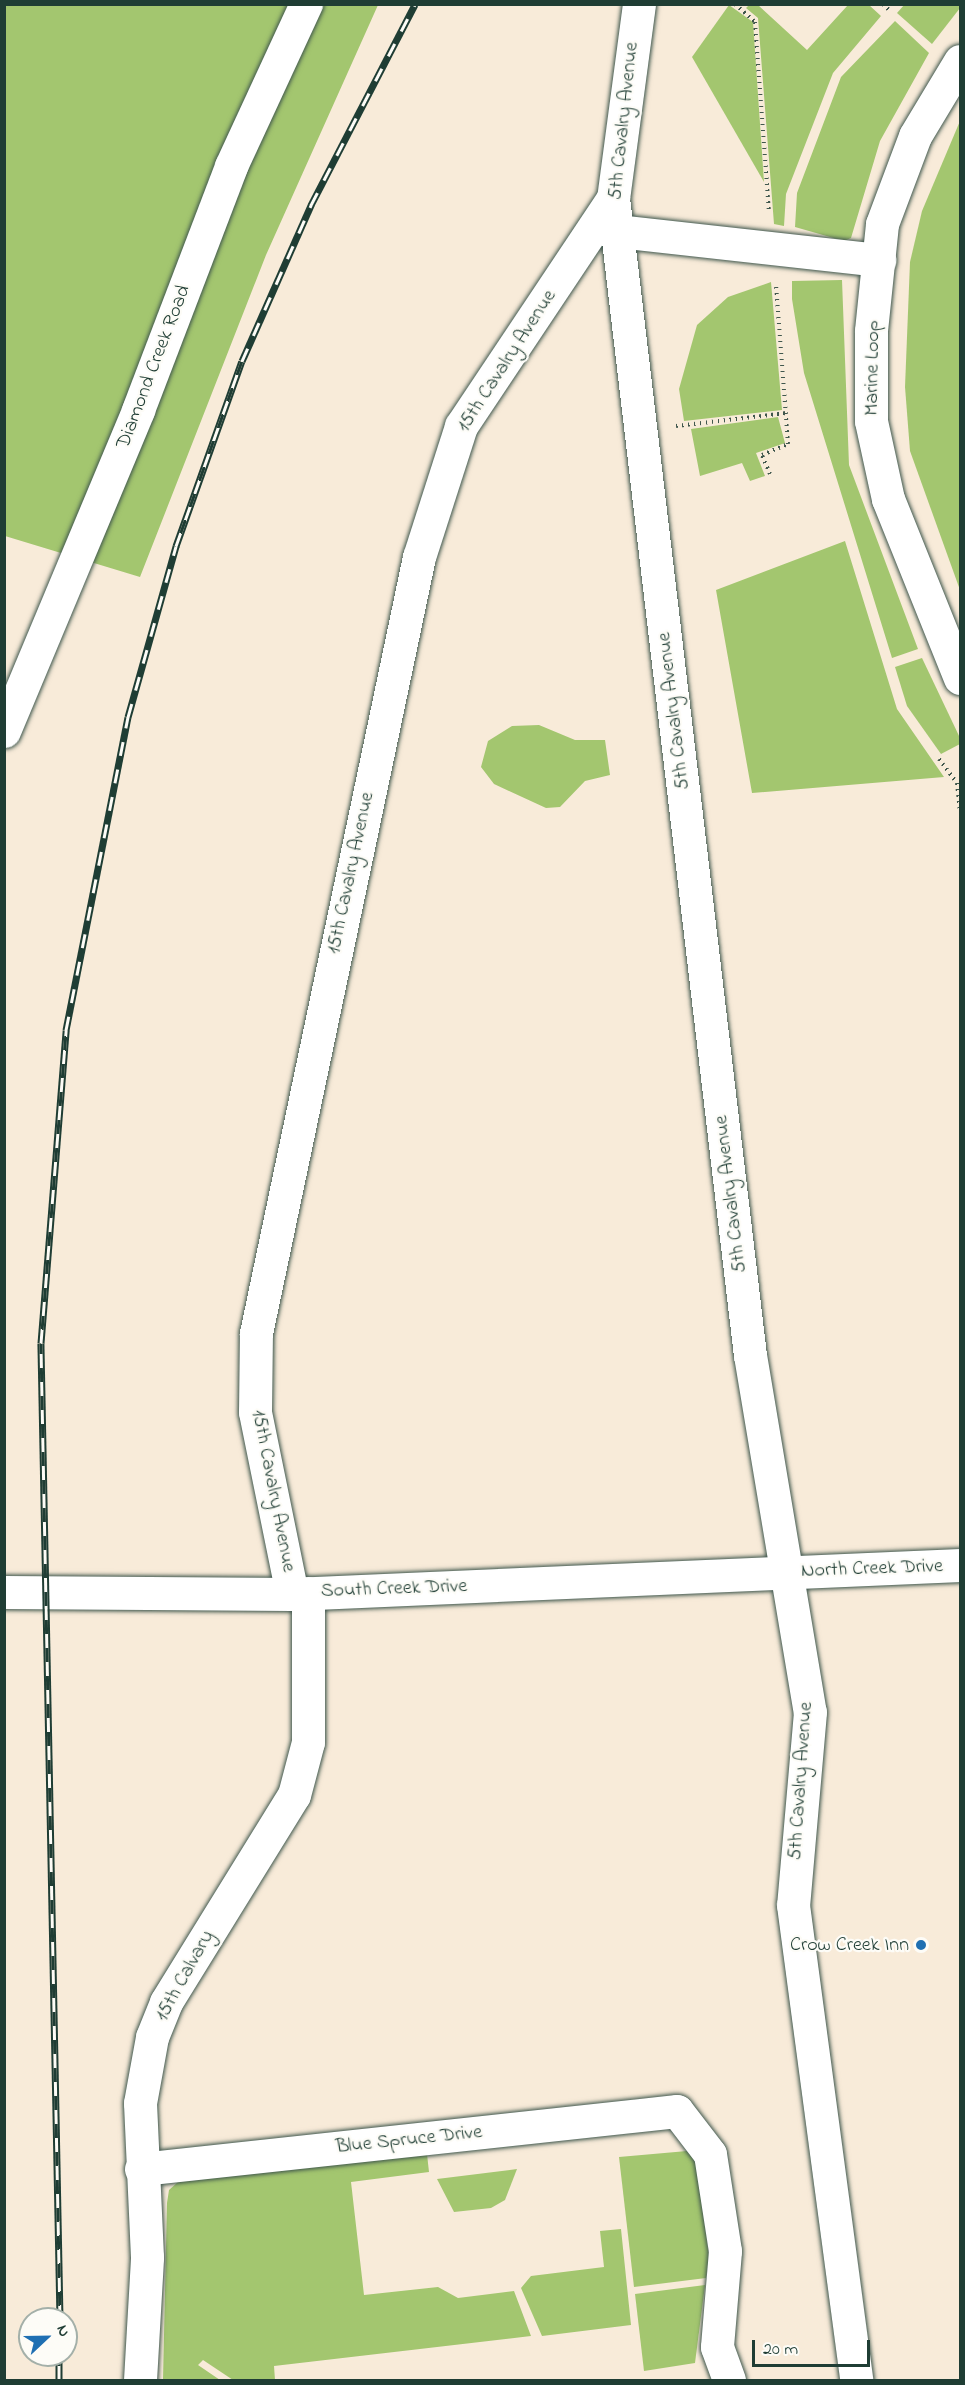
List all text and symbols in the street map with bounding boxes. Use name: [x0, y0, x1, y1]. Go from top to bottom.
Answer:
street label: 5th Cavalry Avenue: [604, 41, 644, 201]
street label: Diamond Creek Road: [112, 282, 196, 452]
street label: 15th Cavalry Avenue: [452, 285, 562, 437]
street label: Marine Loop: [860, 320, 886, 416]
street label: 5th Cavalry Avenue: [652, 631, 696, 791]
street label: 15th Cavalry Avenue: [322, 790, 380, 956]
street label: 5th Cavalry Avenue: [709, 1114, 753, 1274]
street label: 15th Cavalry Avenue: [245, 1408, 301, 1574]
street label: North Creek Drive: [801, 1555, 943, 1583]
street label: South Creek Drive: [320, 1574, 468, 1604]
street label: 5th Cavalry Avenue: [784, 1701, 818, 1861]
street label: 15th Calvary: [150, 1926, 220, 2026]
place label: Crow Creek Inn: [790, 1933, 909, 1957]
marker: Crow Creek Inn: [914, 1938, 928, 1952]
street label: Blue Spruce Drive: [335, 2120, 483, 2160]
north arrow: [18, 2307, 78, 2367]
text: N: [50, 2321, 76, 2341]
scale bar: [755, 2328, 874, 2366]
text: 20 m: [763, 2337, 798, 2363]

